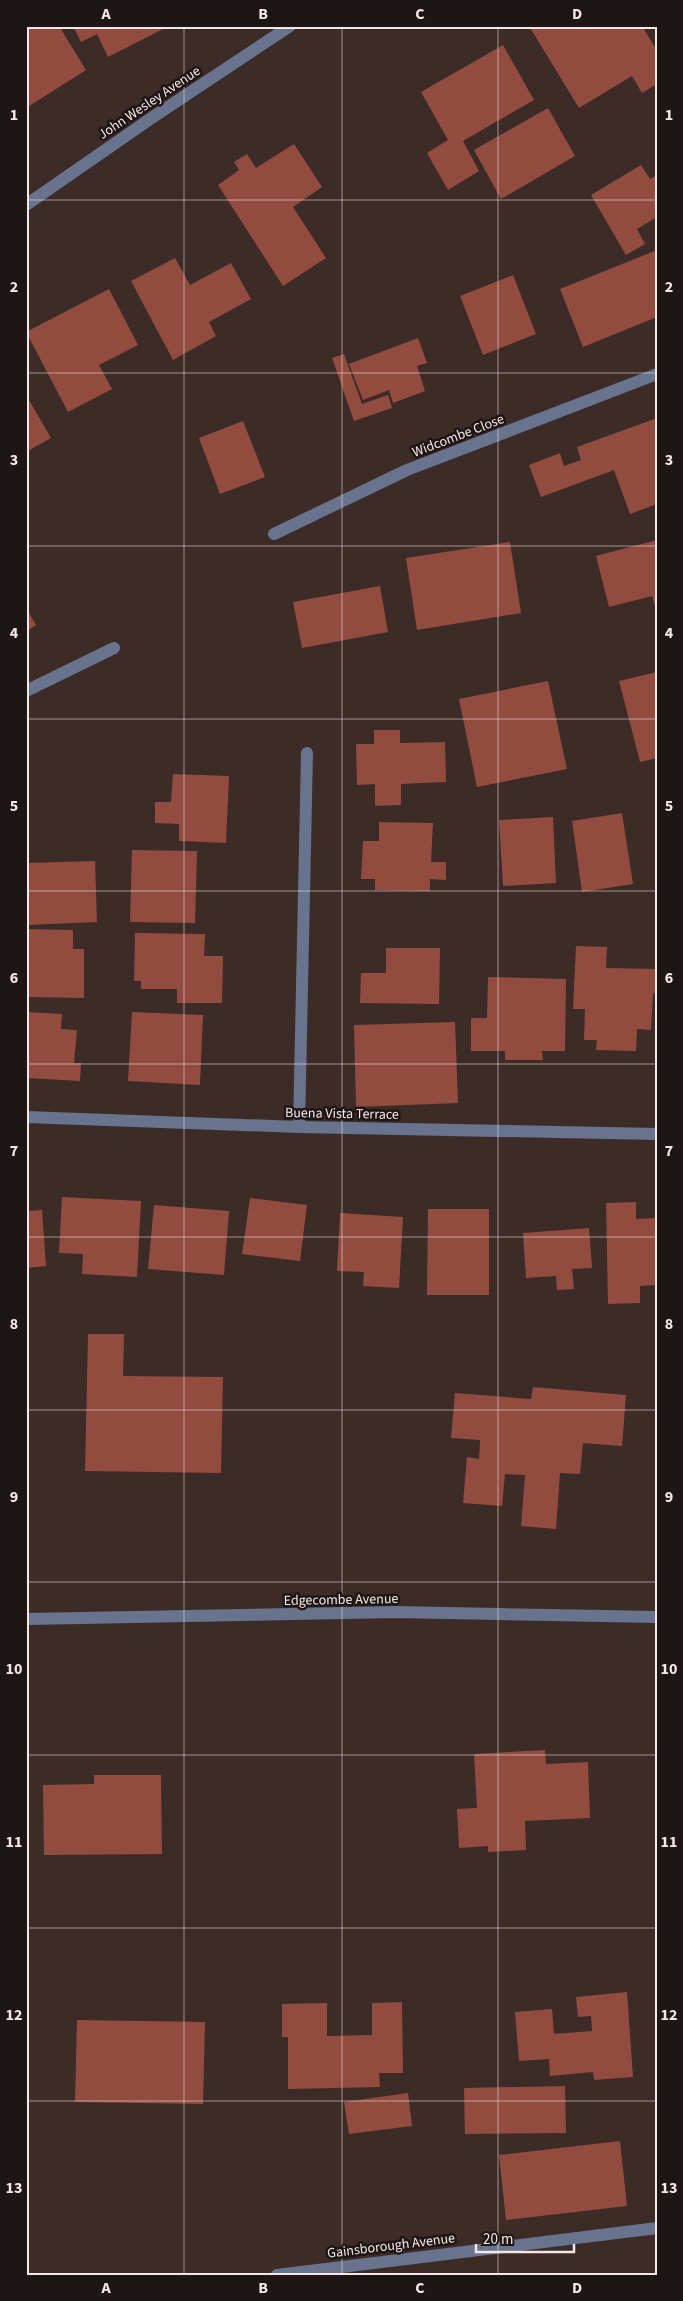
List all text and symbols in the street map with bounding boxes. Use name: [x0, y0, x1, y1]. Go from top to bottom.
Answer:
text: A: [100, 3, 111, 25]
text: B: [258, 3, 268, 25]
text: C: [415, 3, 425, 25]
text: D: [572, 3, 582, 25]
street label: John Wesley Avenue: [95, 61, 205, 144]
text: 1: [10, 104, 18, 126]
text: 1: [665, 104, 673, 126]
text: 2: [10, 276, 18, 298]
text: 2: [665, 276, 673, 298]
street label: Widcombe Close: [410, 409, 507, 463]
text: 3: [10, 449, 18, 471]
text: 3: [665, 449, 673, 471]
text: 4: [10, 622, 19, 644]
text: 4: [665, 622, 674, 644]
text: 5: [10, 795, 18, 817]
text: 5: [665, 795, 673, 817]
text: 6: [10, 967, 18, 989]
text: 6: [665, 967, 673, 989]
street label: Buena Vista Terrace: [285, 1103, 399, 1125]
text: 7: [10, 1140, 18, 1162]
text: 7: [665, 1140, 673, 1162]
text: 8: [10, 1313, 18, 1335]
text: 8: [665, 1313, 673, 1335]
text: 9: [10, 1486, 18, 1508]
text: 9: [665, 1486, 673, 1508]
street label: Edgecombe Avenue: [283, 1589, 399, 1611]
text: 10: [6, 1658, 22, 1680]
text: 10: [661, 1658, 677, 1680]
text: 11: [6, 1831, 22, 1853]
text: 11: [661, 1831, 677, 1853]
text: 12: [6, 2004, 22, 2026]
text: 12: [661, 2004, 677, 2026]
text: 13: [6, 2177, 22, 2199]
text: 13: [661, 2177, 677, 2199]
scale bar: [476, 2221, 573, 2253]
street label: Gainsborough Avenue: [326, 2228, 456, 2264]
text: 20 m: [483, 2229, 513, 2250]
text: A: [100, 2277, 111, 2299]
text: B: [258, 2277, 268, 2299]
text: C: [415, 2277, 425, 2299]
text: D: [572, 2277, 582, 2299]

